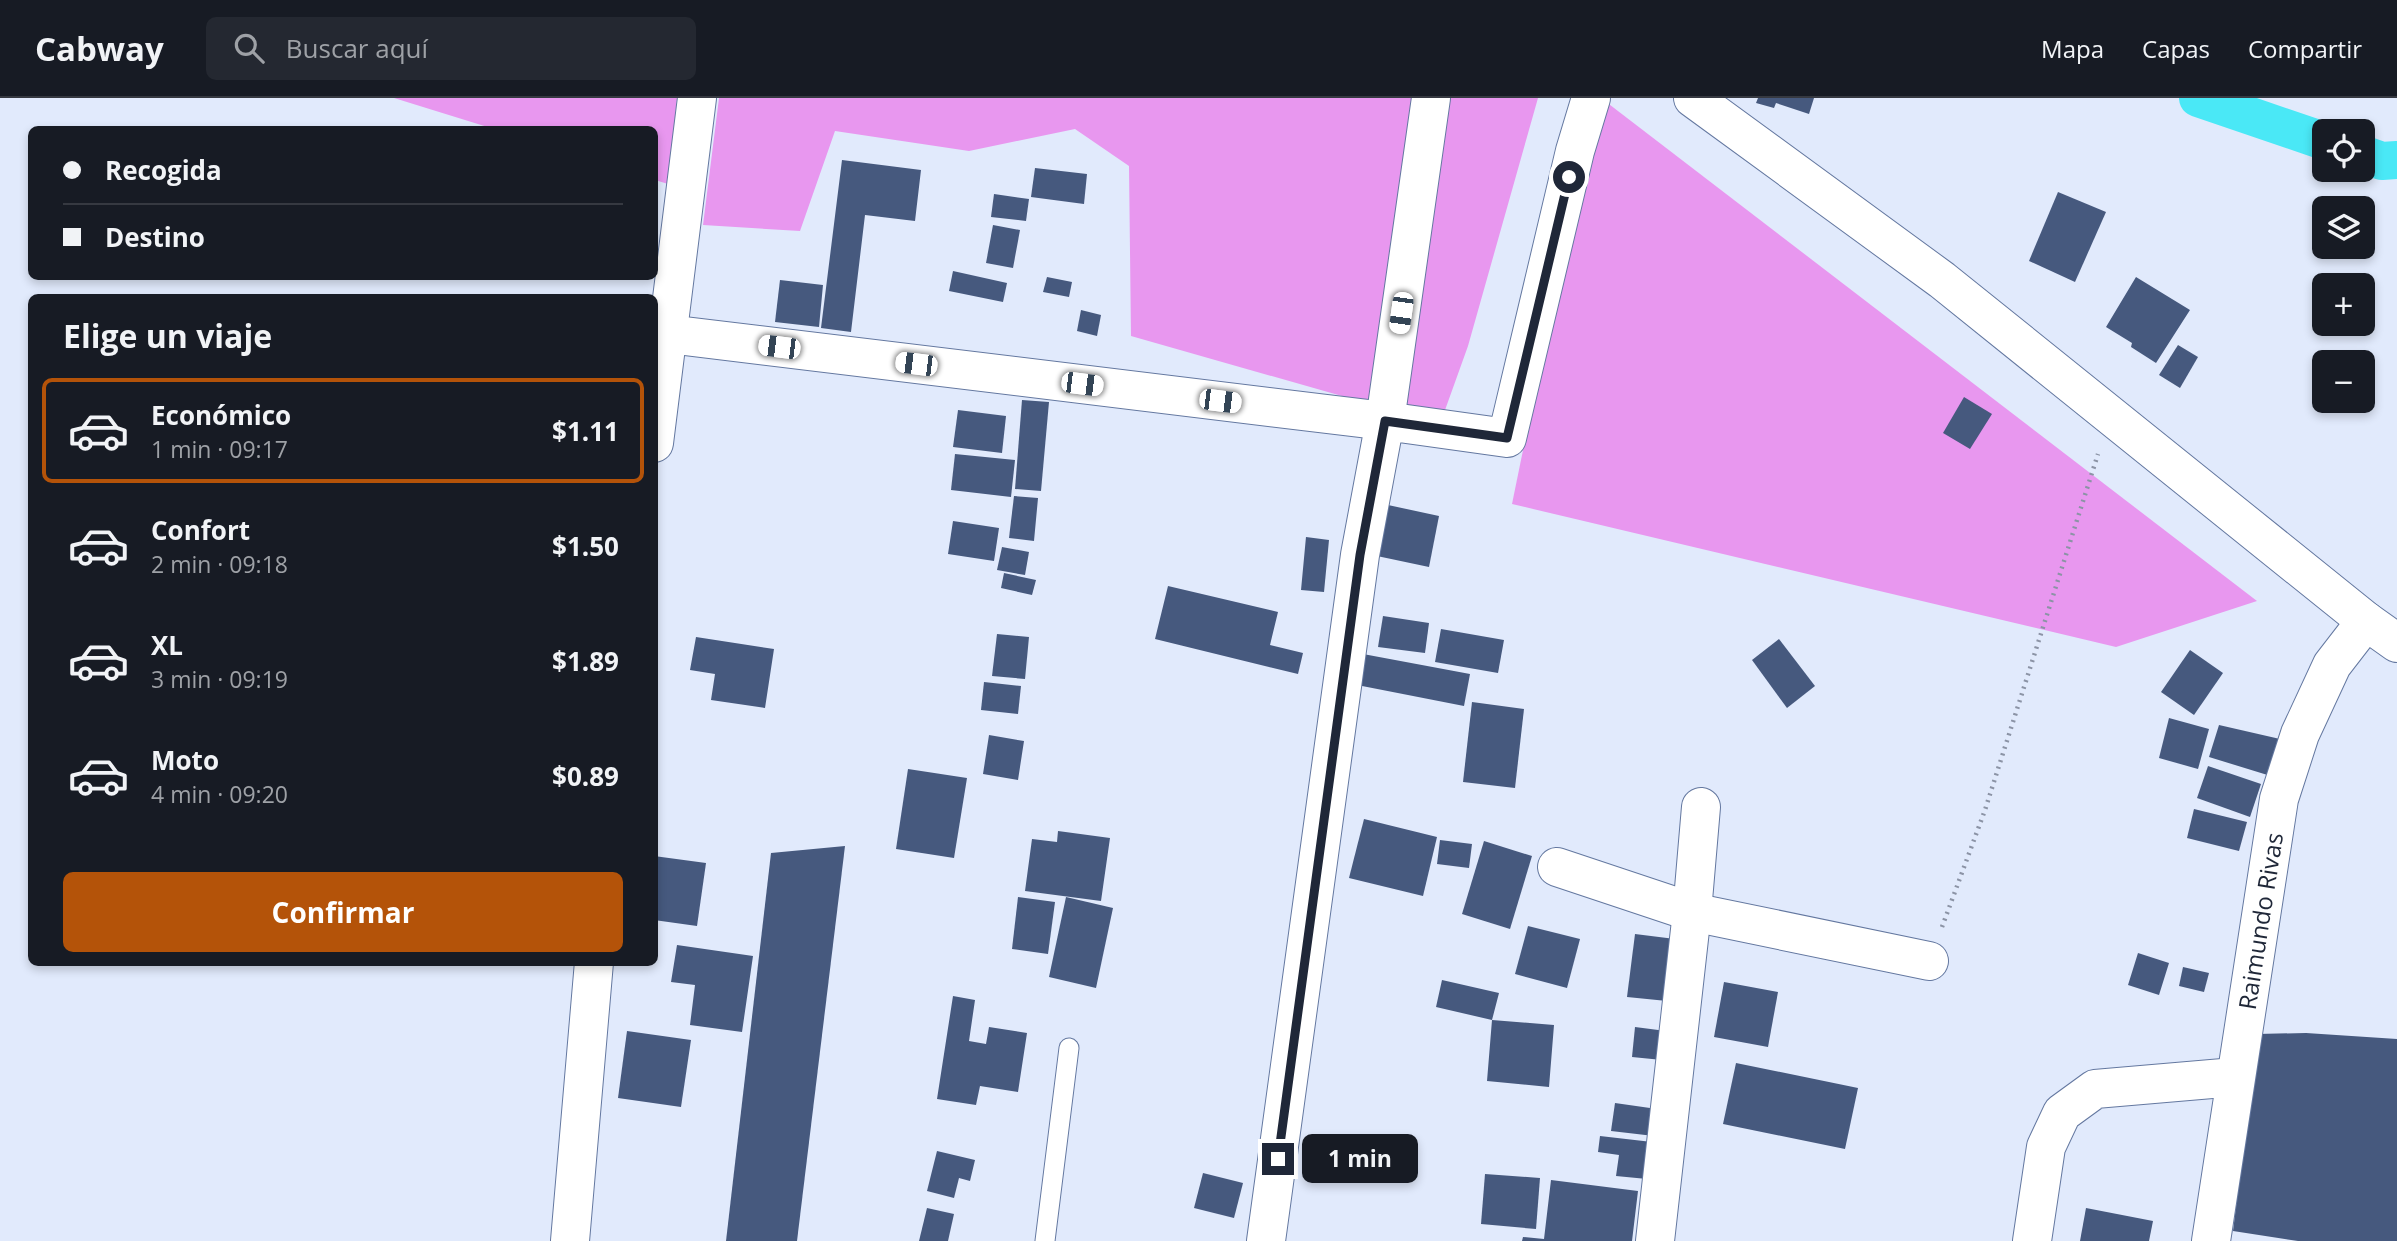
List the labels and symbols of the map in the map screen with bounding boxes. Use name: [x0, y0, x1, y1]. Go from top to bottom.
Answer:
route start: [1553, 161, 1585, 193]
car: [1388, 291, 1415, 335]
car: [757, 334, 802, 360]
car: [894, 351, 939, 377]
car: [1060, 371, 1105, 397]
car: [1198, 388, 1243, 414]
street label: Raimundo Rivas: [2230, 830, 2290, 1012]
callout: 1 min: [1302, 1134, 1418, 1184]
route end: [1262, 1143, 1294, 1175]

